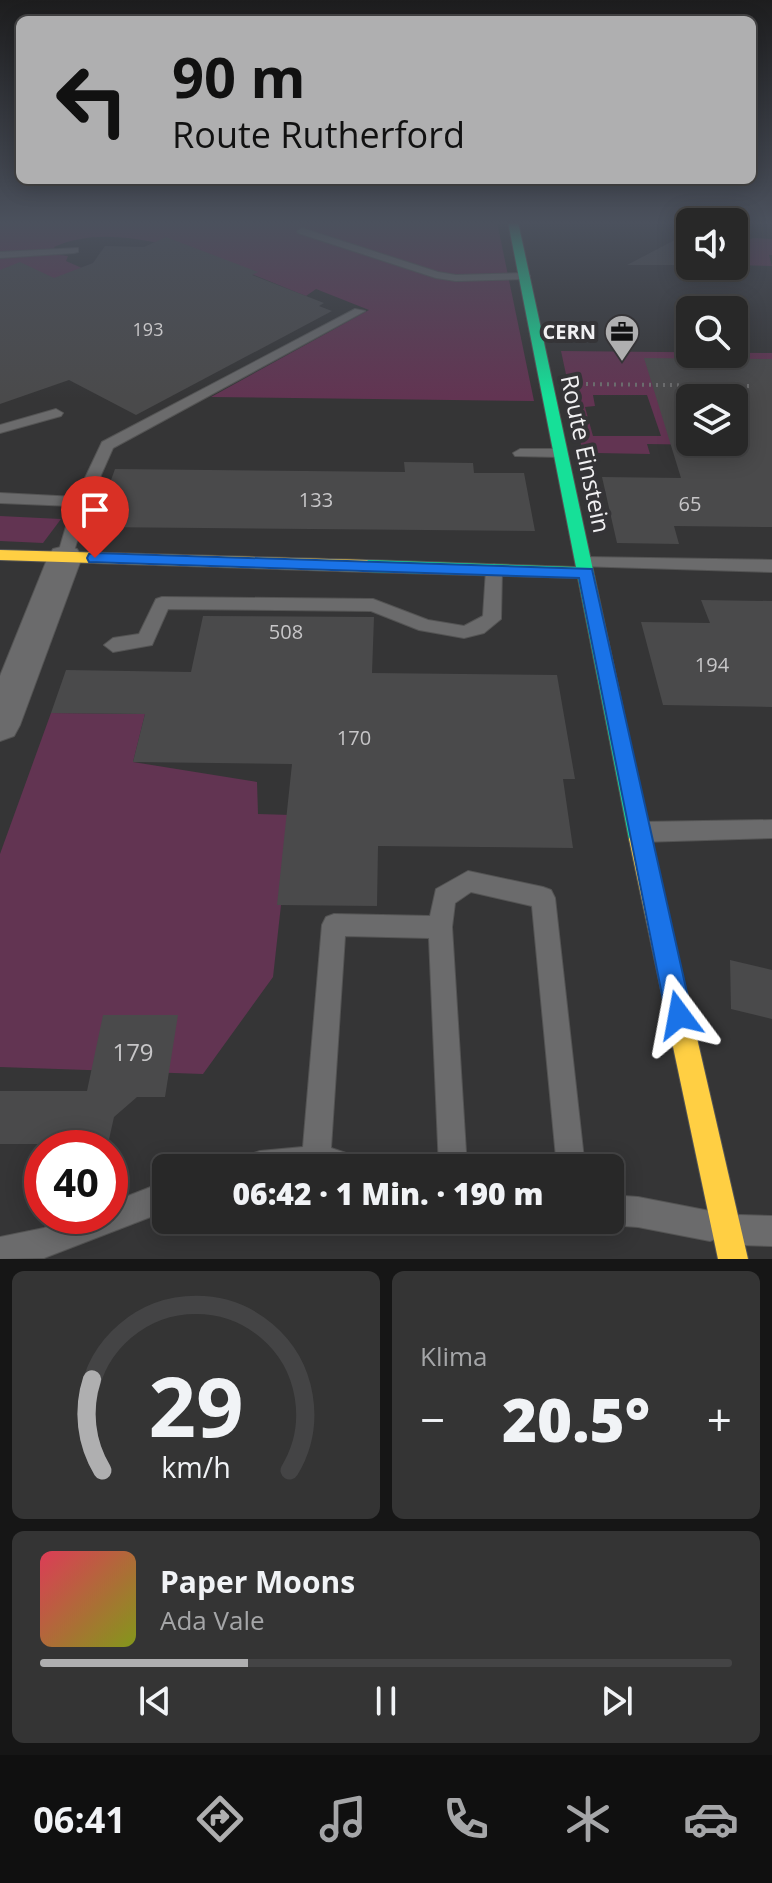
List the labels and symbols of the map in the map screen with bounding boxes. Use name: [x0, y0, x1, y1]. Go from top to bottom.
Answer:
office icon: CERN: [603, 313, 641, 363]
house number: 193: [133, 317, 163, 341]
place label: CERN: [543, 318, 596, 345]
street label: Route Einstein: [554, 372, 619, 536]
pin: [61, 476, 129, 558]
house number: 133: [299, 486, 333, 513]
house number: 65: [679, 490, 701, 517]
house number: 508: [269, 618, 303, 645]
house number: 194: [695, 651, 730, 678]
house number: 170: [337, 724, 371, 751]
position arrow: [637, 973, 721, 1057]
house number: 179: [112, 1035, 154, 1068]
speed limit sign: 40: [24, 1130, 128, 1234]

